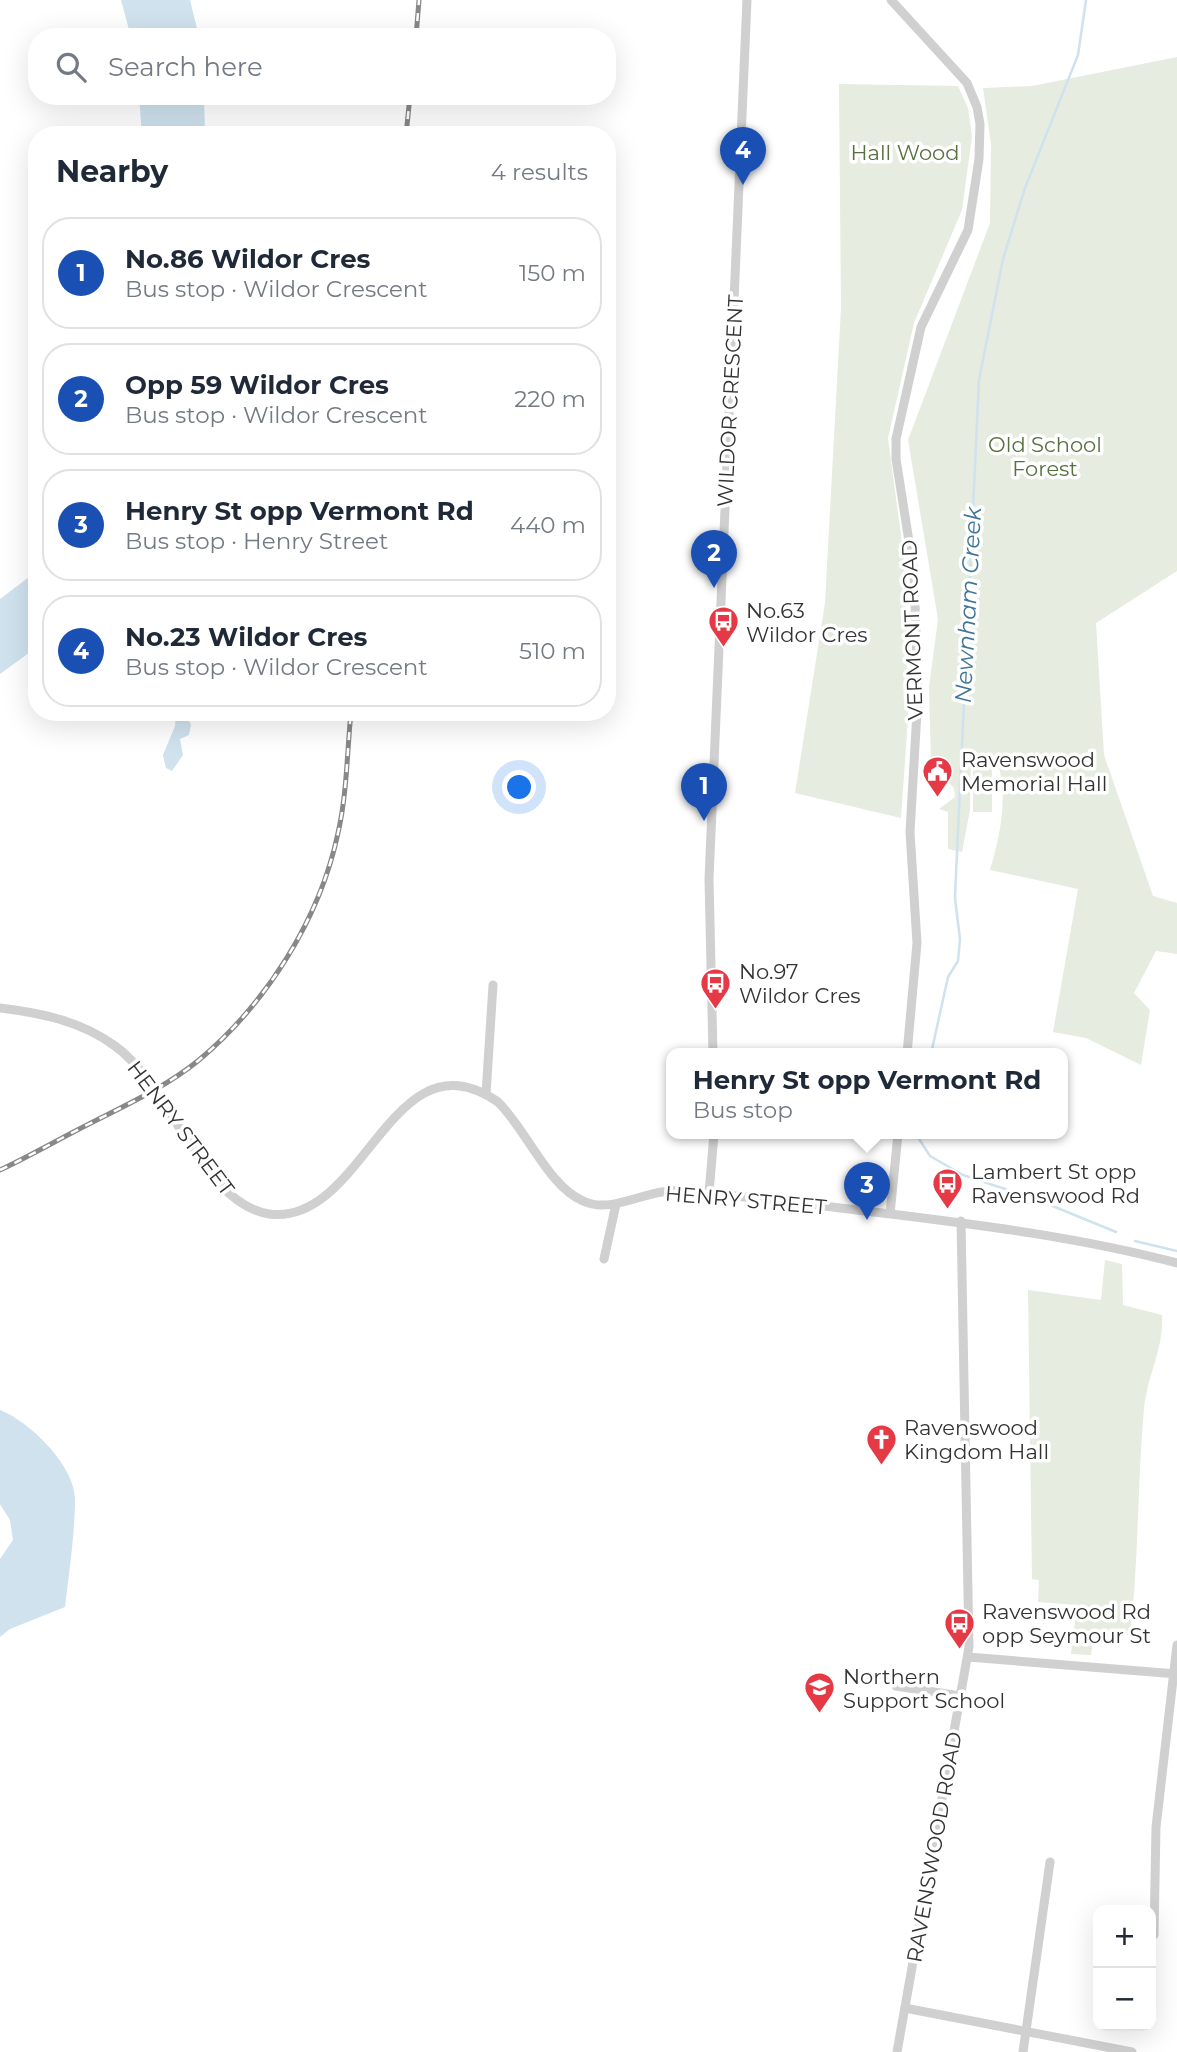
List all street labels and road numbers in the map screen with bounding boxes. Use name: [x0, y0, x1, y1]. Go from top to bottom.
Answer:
street label: WILDOR CRESCENT: [712, 294, 748, 508]
street label: VERMONT ROAD: [896, 539, 928, 721]
street label: HENRY STREET: [122, 1056, 240, 1200]
street label: HENRY STREET: [664, 1180, 828, 1220]
street label: RAVENSWOOD ROAD: [901, 1730, 967, 1964]

